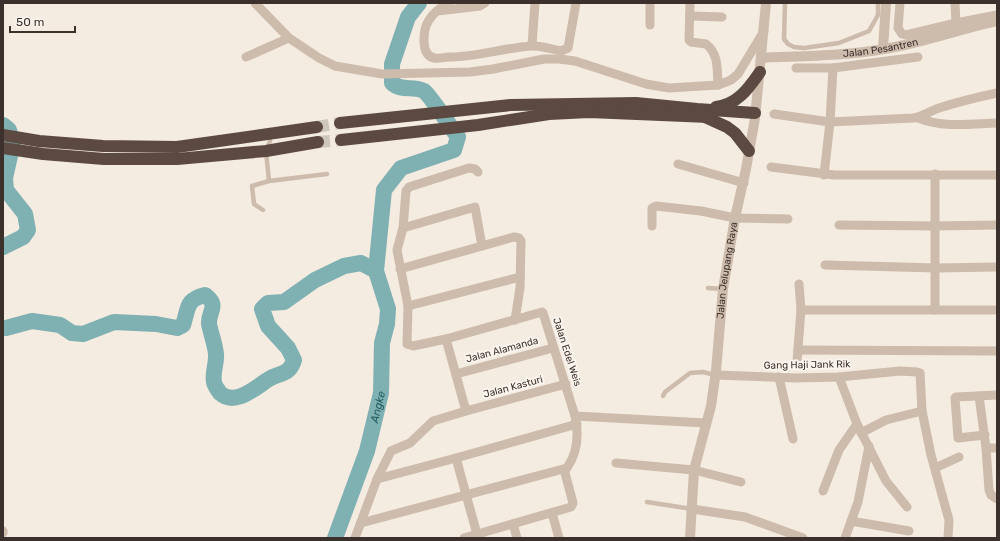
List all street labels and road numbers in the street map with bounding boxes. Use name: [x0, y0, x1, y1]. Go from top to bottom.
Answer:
street label: Jalan Pesantren: [842, 36, 919, 60]
street label: Jalan Jelupang Raya: [714, 221, 740, 319]
street label: Jalan Edel Weis: [550, 316, 584, 388]
street label: Jalan Alamanda: [464, 335, 540, 365]
street label: Gang Haji Jank Rik: [764, 358, 851, 372]
street label: Jalan Kasturi: [482, 373, 544, 401]

